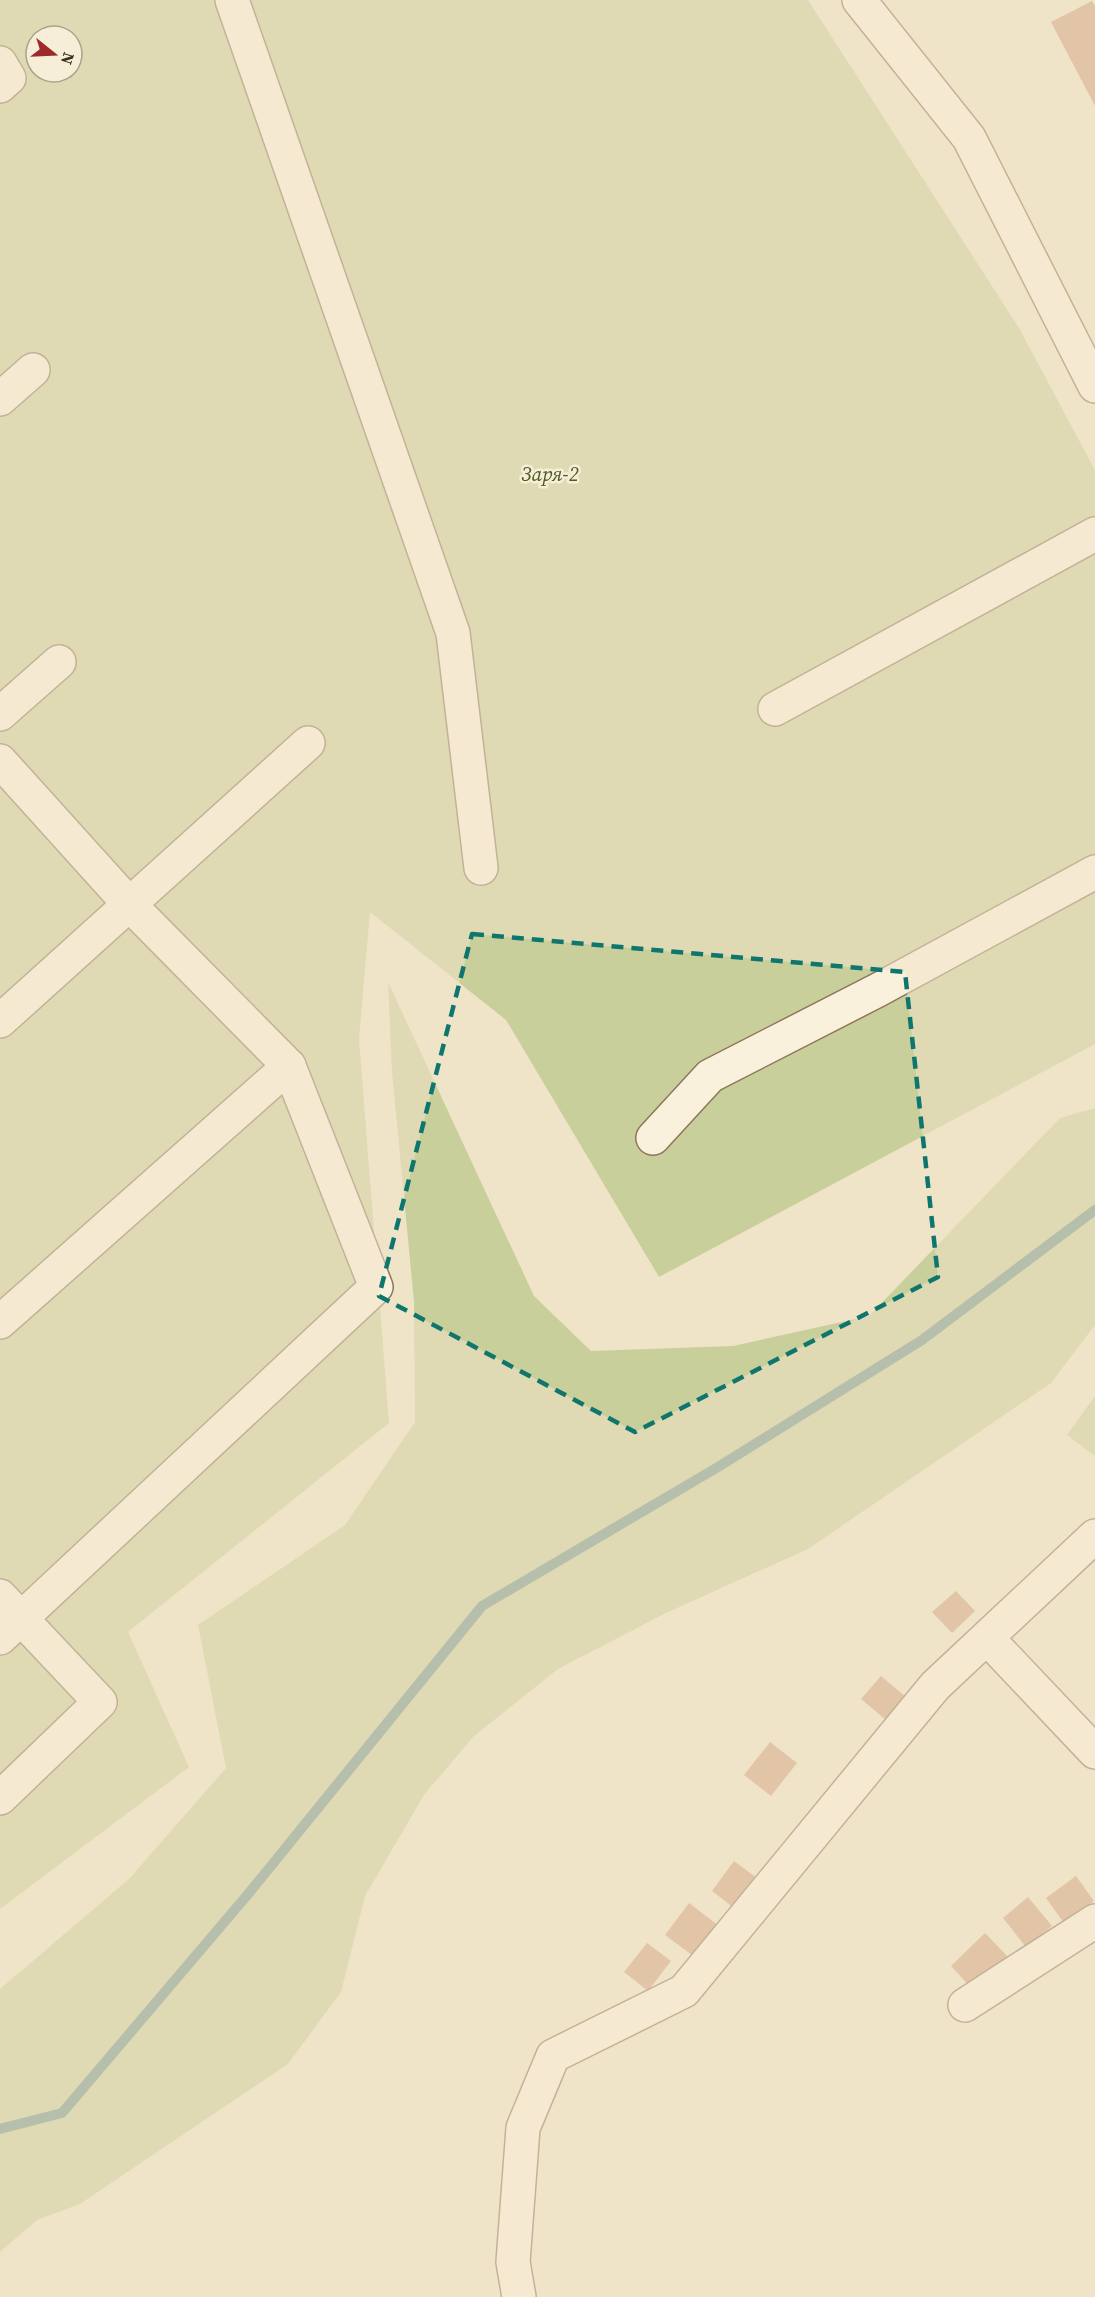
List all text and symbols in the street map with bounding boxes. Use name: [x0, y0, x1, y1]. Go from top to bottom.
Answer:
north arrow: [24, 24, 84, 84]
text: N: [56, 50, 81, 68]
park label: Заря-2: [521, 460, 579, 488]

